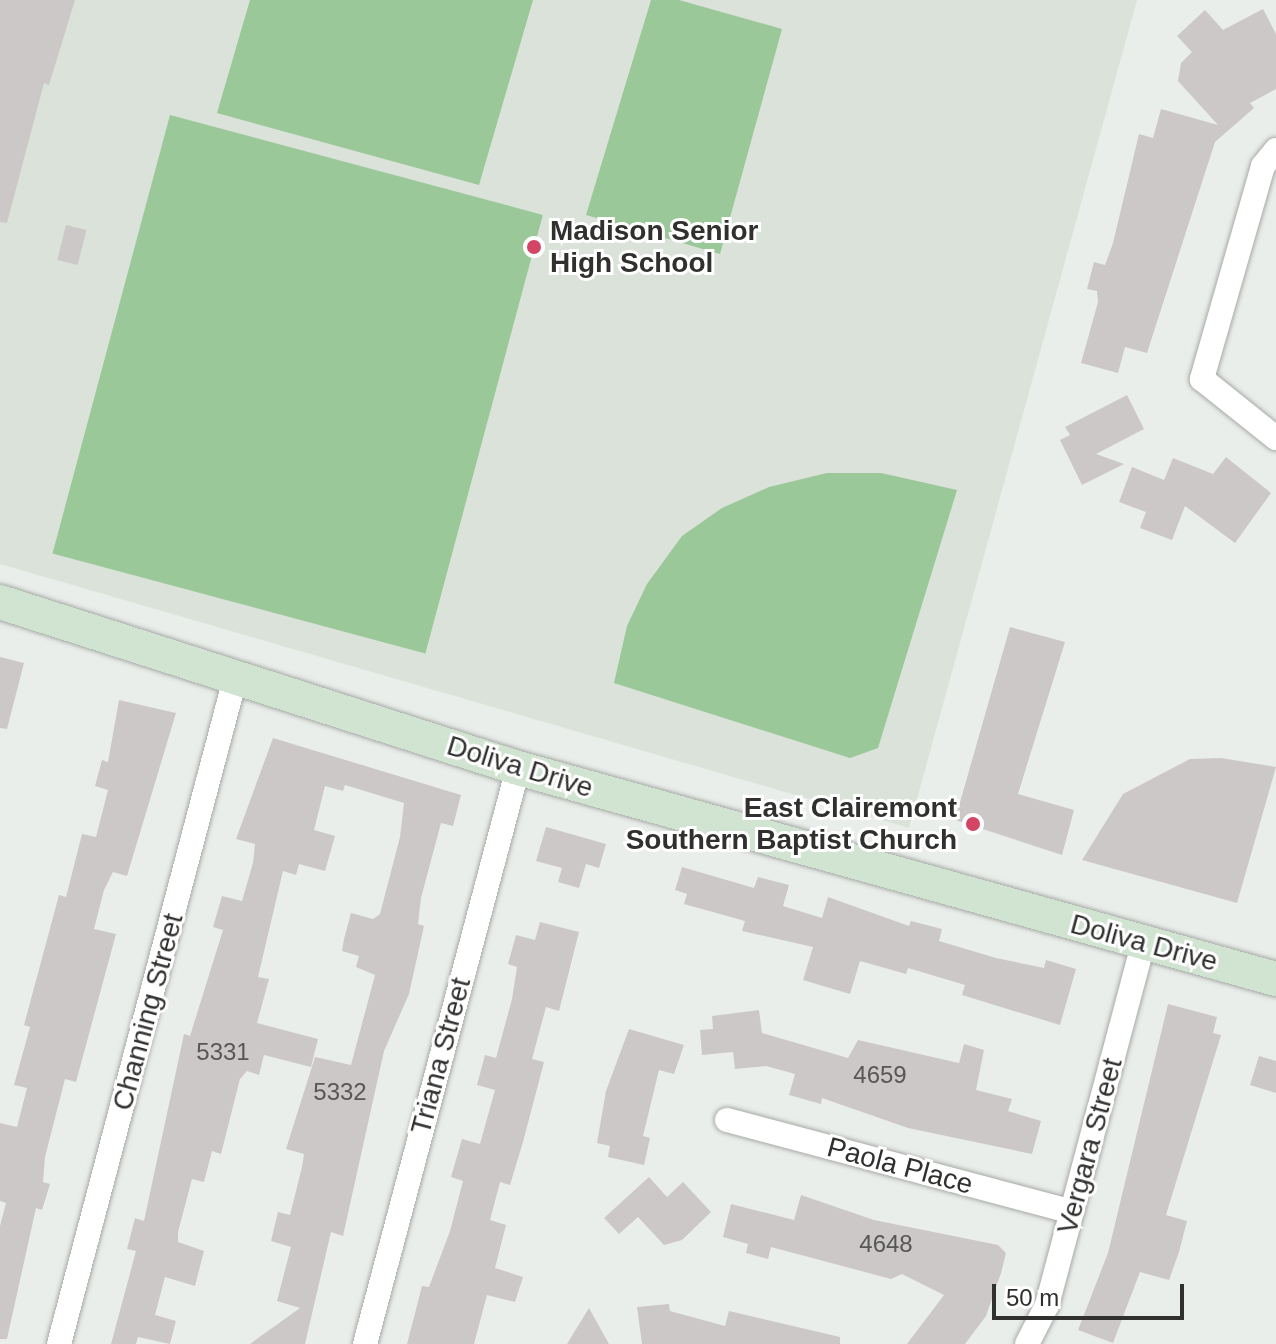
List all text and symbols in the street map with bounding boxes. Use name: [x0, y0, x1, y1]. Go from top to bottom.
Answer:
place label: Madison Senior High School: [550, 214, 758, 280]
marker: Madison Senior High School: [525, 238, 543, 256]
street label: Doliva Drive: [443, 729, 597, 805]
place label: East Clairemont Southern Baptist Church: [626, 791, 957, 857]
marker: East Clairemont Southern Baptist Church: [964, 815, 982, 833]
street label: Doliva Drive: [1067, 907, 1221, 979]
street label: Channing Street: [106, 910, 190, 1114]
street label: Triana Street: [404, 974, 478, 1138]
house number: 5331: [196, 1038, 250, 1066]
street label: Vergara Street: [1050, 1054, 1130, 1238]
house number: 4659: [853, 1061, 907, 1089]
house number: 5332: [313, 1078, 367, 1106]
street label: Paola Place: [823, 1130, 977, 1202]
house number: 4648: [859, 1230, 913, 1258]
scale bar: [996, 1268, 1188, 1318]
text: 50 m: [1006, 1284, 1059, 1311]

